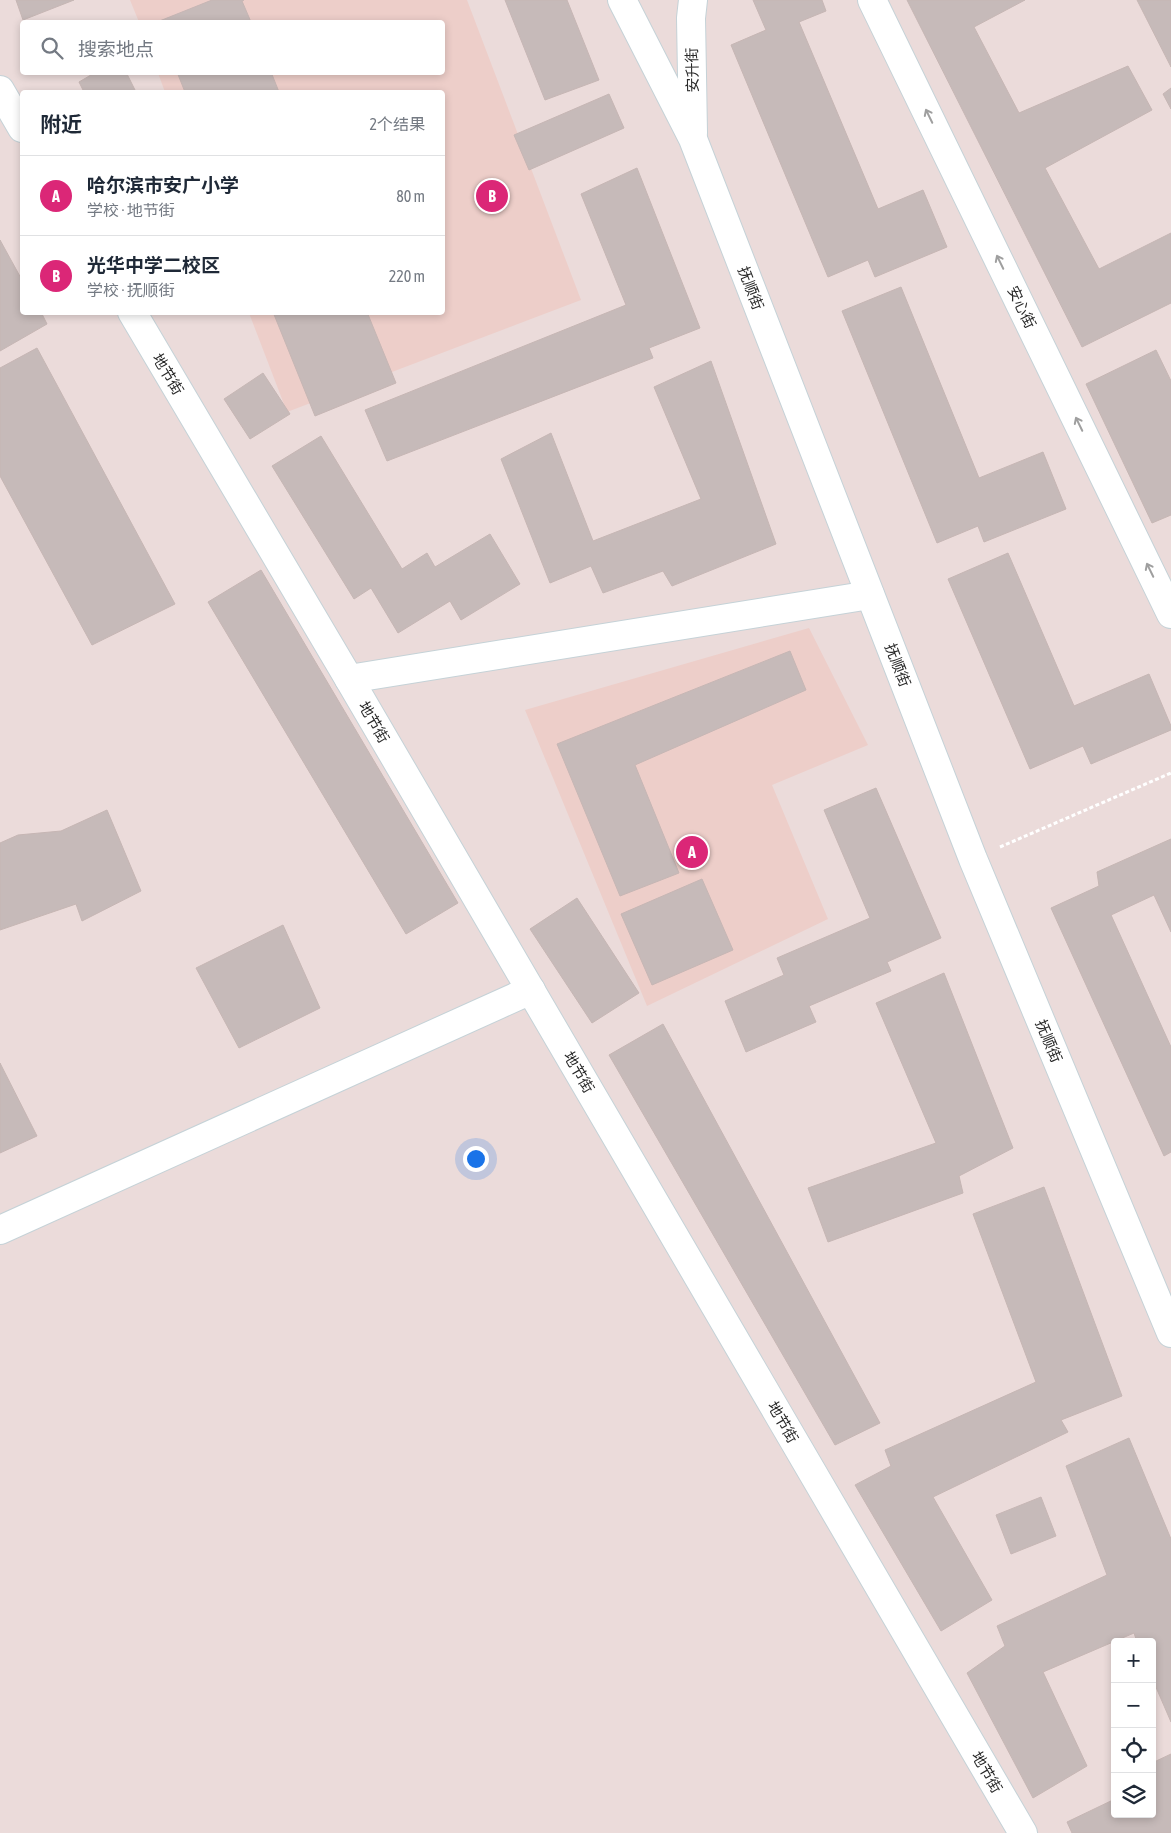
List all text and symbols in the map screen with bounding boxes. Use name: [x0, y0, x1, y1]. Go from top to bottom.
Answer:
search box: [20, 20, 445, 75]
icon: search: [38, 34, 66, 62]
text: 搜索地点: [78, 38, 154, 60]
street label: 安升街: [683, 47, 701, 93]
one-way arrow: [923, 109, 933, 124]
text: 附近: [40, 112, 82, 136]
text: 2个结果: [369, 115, 425, 133]
text: 哈尔滨市安广小学: [87, 174, 239, 196]
pin: B: [476, 177, 508, 215]
text: A: [52, 187, 60, 205]
text: 80 m: [396, 187, 425, 205]
text: 学校 · 地节街: [87, 201, 175, 219]
text: 光华中学二校区: [87, 254, 220, 276]
one-way arrow: [995, 255, 1004, 270]
street label: 抚顺街: [735, 264, 767, 312]
text: B: [52, 267, 60, 285]
text: 220 m: [389, 267, 425, 285]
text: 学校 · 抚顺街: [87, 281, 175, 299]
street label: 安心街: [1004, 283, 1040, 331]
street label: 地节街: [149, 350, 187, 398]
one-way arrow: [1073, 417, 1083, 432]
one-way arrow: [1144, 563, 1154, 578]
street label: 抚顺街: [882, 641, 914, 689]
street label: 地节街: [355, 698, 393, 746]
pin: A: [676, 833, 708, 871]
street label: 抚顺街: [1032, 1017, 1066, 1065]
street label: 地节街: [560, 1048, 598, 1096]
your location: [463, 1146, 489, 1172]
street label: 地节街: [764, 1398, 802, 1446]
map controls: [1111, 1638, 1156, 1818]
button: +: [1111, 1638, 1156, 1683]
button: −: [1111, 1683, 1156, 1728]
button: locate: [1111, 1728, 1156, 1773]
street label: 地节街: [968, 1748, 1006, 1796]
button: layers: [1111, 1773, 1156, 1818]

